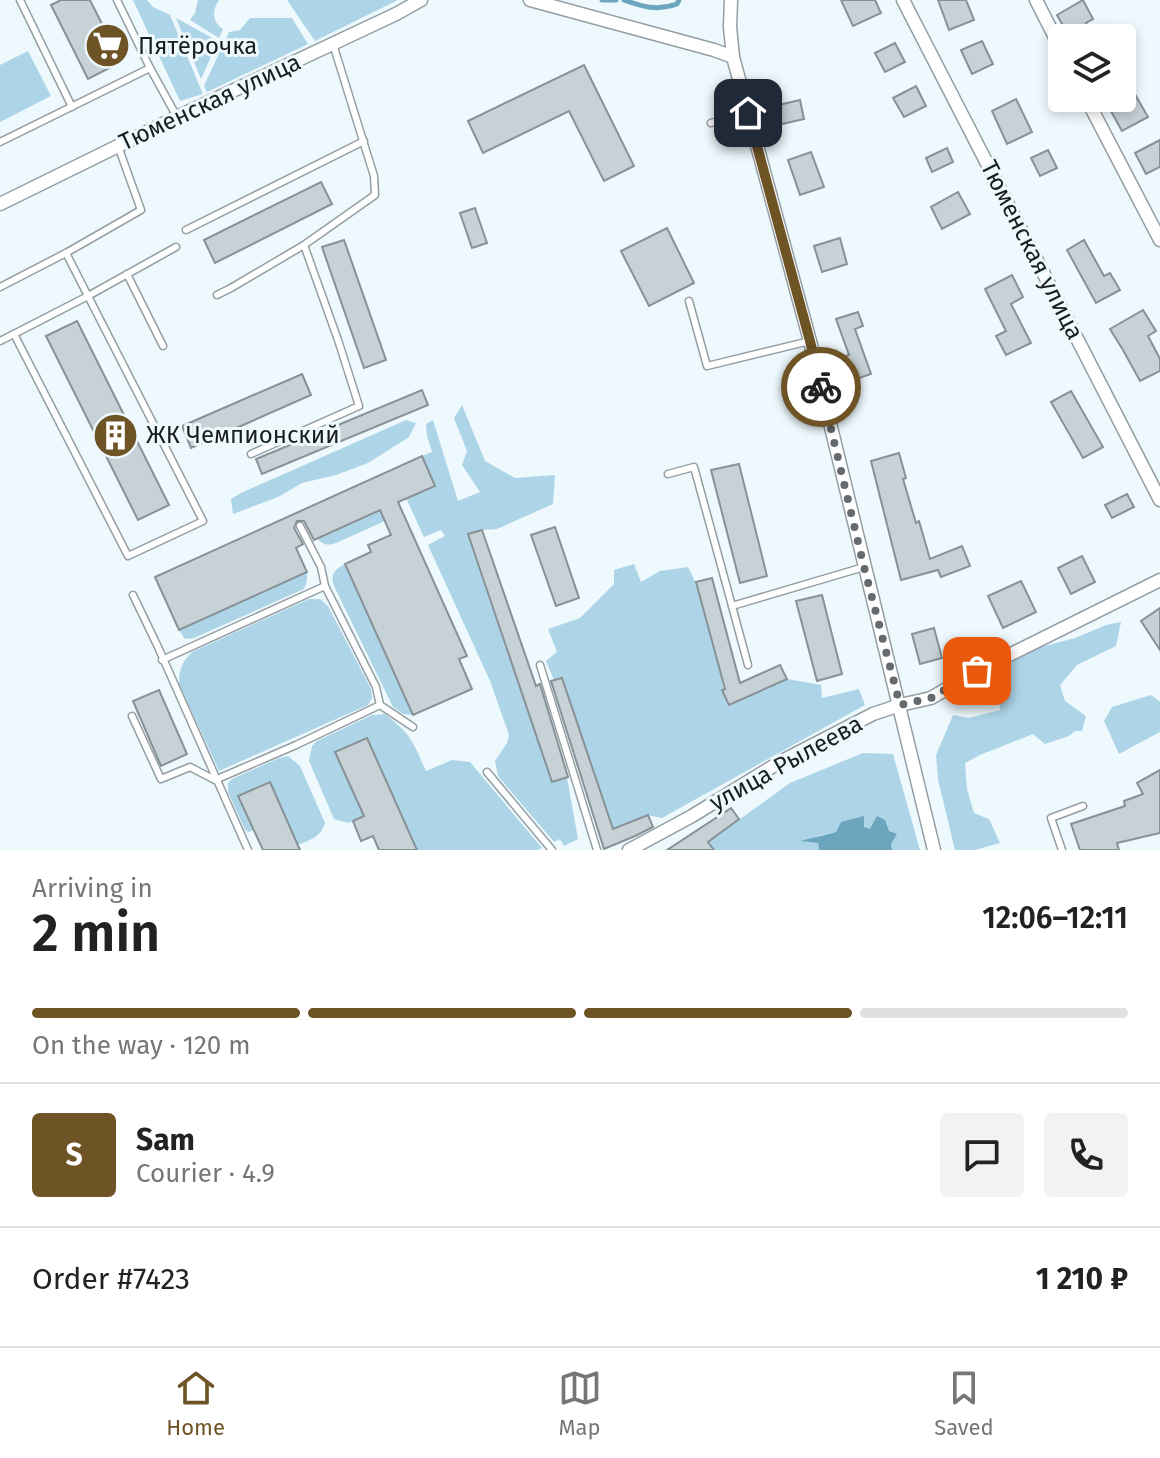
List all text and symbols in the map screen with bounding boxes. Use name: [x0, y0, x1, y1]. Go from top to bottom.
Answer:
supermarket icon: Пятёрочка: [83, 22, 131, 70]
map controls: [1048, 24, 1136, 112]
button: layers: [1048, 24, 1136, 112]
place label: Пятёрочка: [138, 32, 257, 60]
street label: Тюменская улица: [115, 48, 305, 156]
pin: [714, 79, 782, 147]
icon: home: [726, 91, 770, 135]
street label: Тюменская улица: [975, 156, 1089, 344]
courier: [781, 347, 861, 427]
icon: bike: [799, 365, 843, 409]
building icon: ЖК Чемпионский: [91, 411, 139, 459]
place label: ЖК Чемпионский: [146, 421, 340, 449]
pin: [943, 637, 1011, 705]
icon: bag: [955, 649, 999, 693]
street label: улица Рылеева: [705, 709, 867, 817]
text: Arriving in: [32, 873, 153, 904]
text: 12:06–12:11: [982, 900, 1128, 936]
text: 2 min: [32, 902, 160, 965]
text: On the way · 120 m: [32, 1030, 251, 1061]
button: chat: [940, 1113, 1024, 1197]
button: phone: [1044, 1113, 1128, 1197]
text: Sam: [136, 1122, 195, 1158]
text: S: [65, 1137, 83, 1173]
text: Courier · 4.9: [136, 1158, 275, 1189]
text: Order #7423: [32, 1261, 190, 1297]
text: 1 210 ₽: [1036, 1261, 1128, 1297]
tab: Home: [166, 1366, 225, 1441]
tab: Map: [558, 1366, 602, 1441]
tab: Saved: [934, 1366, 994, 1441]

